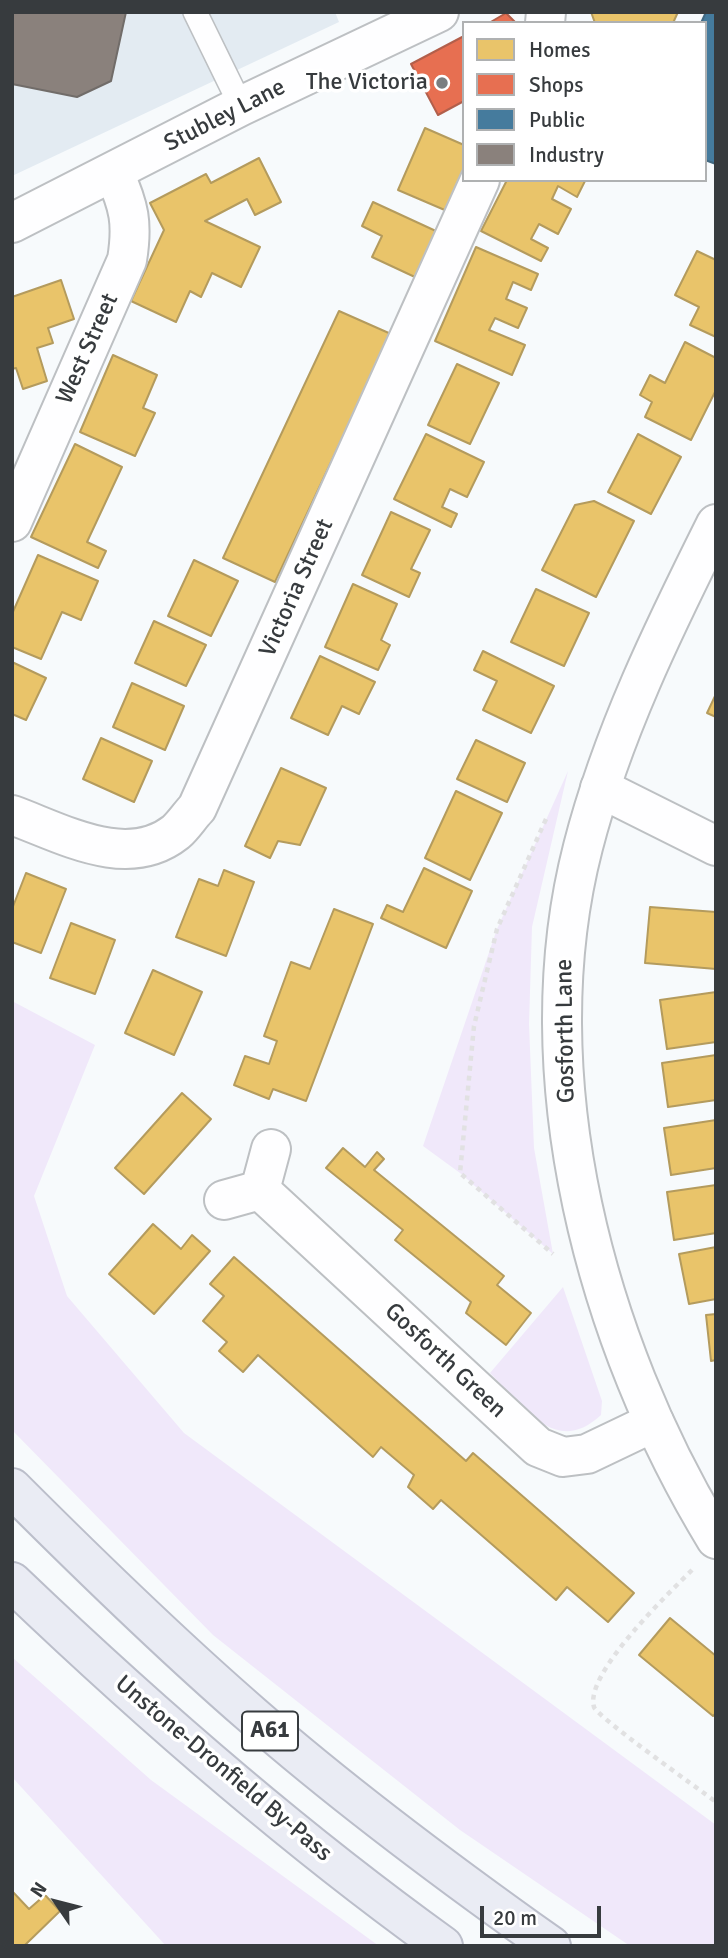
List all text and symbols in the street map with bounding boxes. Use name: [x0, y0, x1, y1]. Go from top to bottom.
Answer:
legend: [462, 21, 707, 182]
text: Homes: [529, 37, 591, 63]
place label: The Victoria: [306, 69, 428, 97]
text: Shops: [529, 72, 583, 98]
street label: Stubley Lane: [160, 73, 290, 159]
marker: The Victoria: [434, 75, 450, 91]
text: Public: [529, 107, 585, 133]
text: Industry: [529, 142, 604, 168]
street label: West Street: [51, 289, 125, 409]
street label: Victoria Street: [254, 515, 340, 661]
street label: Gosforth Lane: [550, 959, 582, 1103]
street label: Gosforth Green: [378, 1297, 512, 1425]
street label: Unstone-Dronfield By-Pass: [109, 1670, 337, 1868]
road number: A61: [242, 1712, 298, 1750]
north arrow: [21, 1867, 91, 1937]
text: N: [25, 1878, 52, 1902]
scale bar: [483, 1892, 604, 1936]
text: 20 m: [493, 1905, 537, 1931]

